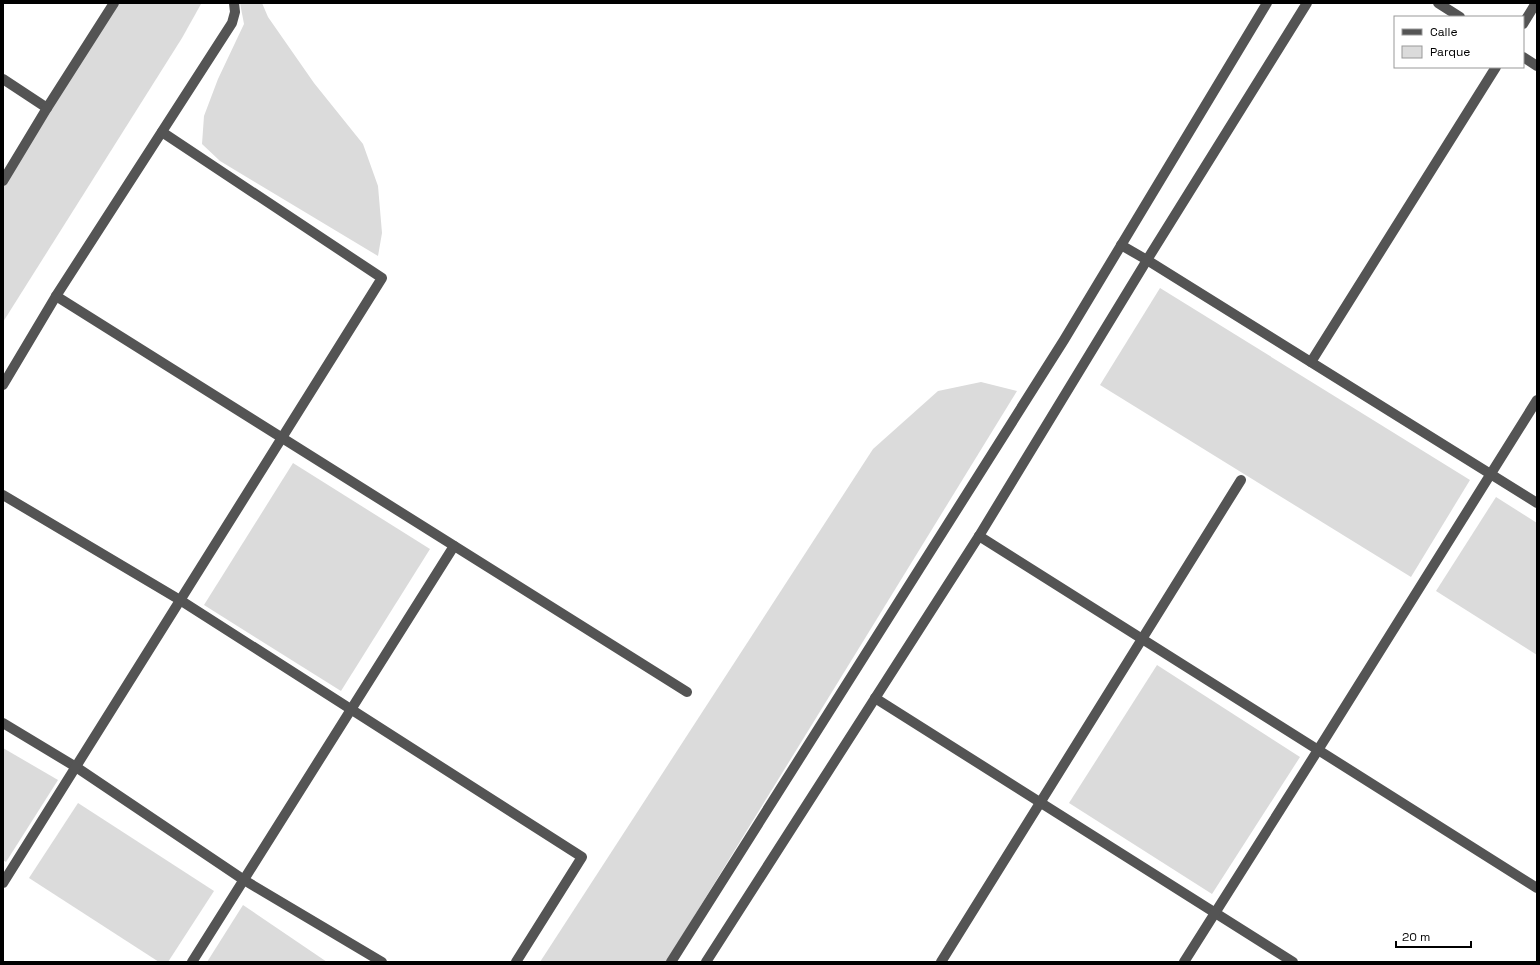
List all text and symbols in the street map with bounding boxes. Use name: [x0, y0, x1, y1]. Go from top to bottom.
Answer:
legend: [1394, 16, 1524, 68]
text: Calle: [1430, 24, 1458, 40]
text: Parque: [1430, 44, 1470, 60]
scale bar: [1396, 923, 1471, 949]
text: 20 m: [1402, 929, 1430, 945]

